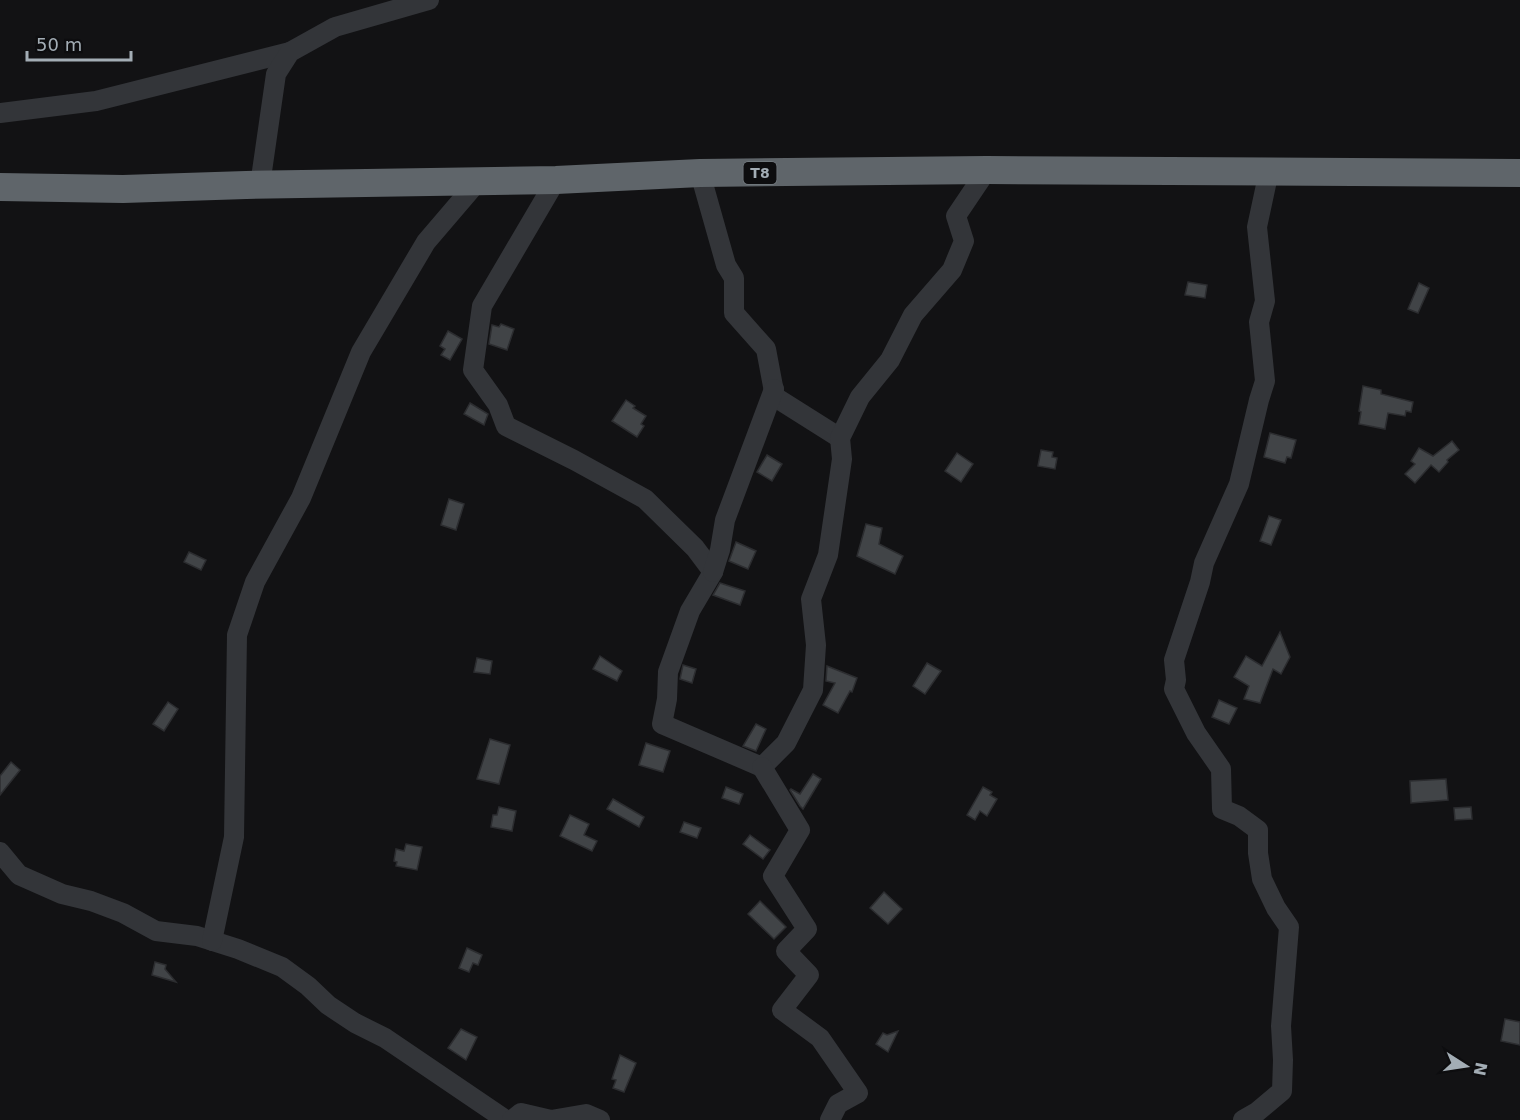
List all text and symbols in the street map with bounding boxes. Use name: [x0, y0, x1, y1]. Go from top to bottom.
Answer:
scale bar: [27, 24, 130, 62]
text: 50 m: [36, 34, 82, 55]
road number: T8: [744, 162, 777, 184]
north arrow: [1436, 1036, 1496, 1096]
text: N: [1469, 1060, 1491, 1078]

